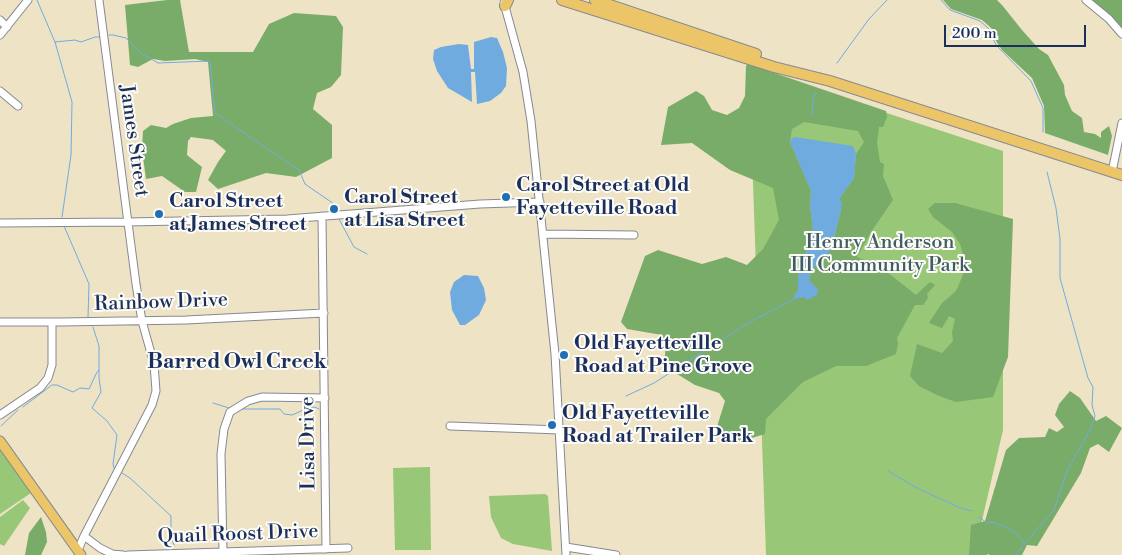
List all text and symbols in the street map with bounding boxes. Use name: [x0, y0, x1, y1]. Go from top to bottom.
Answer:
scale bar: [947, 15, 1090, 47]
text: 200 m: [952, 24, 997, 43]
street label: James Street: [113, 83, 153, 199]
place label: Carol Street at Old Fayetteville Road: [516, 174, 690, 221]
place label: Carol Street at Lisa Street: [344, 186, 465, 233]
place label: Carol Street at James Street: [169, 190, 307, 237]
marker: Carol Street at Old Fayetteville Road: [500, 191, 512, 203]
marker: Carol Street at Lisa Street: [328, 203, 340, 215]
marker: Carol Street at James Street: [153, 208, 165, 220]
park label: Henry Anderson III Community Park: [790, 231, 970, 278]
street label: Rainbow Drive: [94, 289, 228, 317]
place label: Old Fayetteville Road at Pine Grove: [574, 332, 752, 379]
marker: Old Fayetteville Road at Pine Grove: [558, 349, 570, 361]
district label: Barred Owl Creek: [147, 350, 327, 376]
street label: Lisa Drive: [296, 396, 322, 490]
place label: Old Fayetteville Road at Trailer Park: [562, 402, 753, 449]
marker: Old Fayetteville Road at Trailer Park: [546, 419, 558, 431]
street label: Quail Roost Drive: [157, 520, 319, 550]

